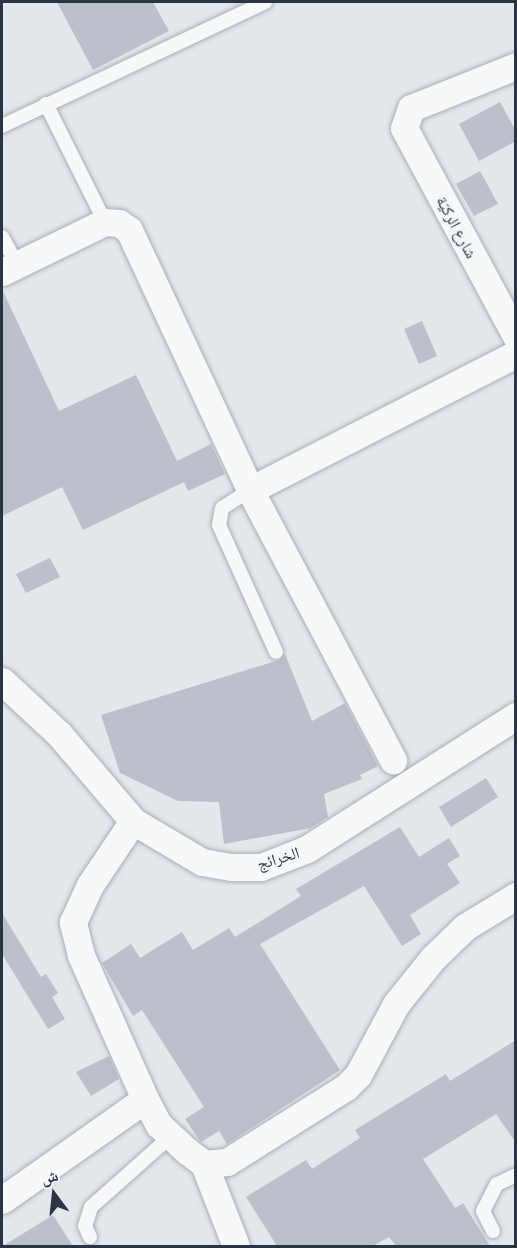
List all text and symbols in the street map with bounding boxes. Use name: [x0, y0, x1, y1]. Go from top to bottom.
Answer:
street label: شارع الركيّة: [433, 193, 481, 261]
street label: الخرائج: [255, 843, 301, 873]
north arrow: [24, 1164, 84, 1224]
text: ش: [39, 1165, 60, 1188]

